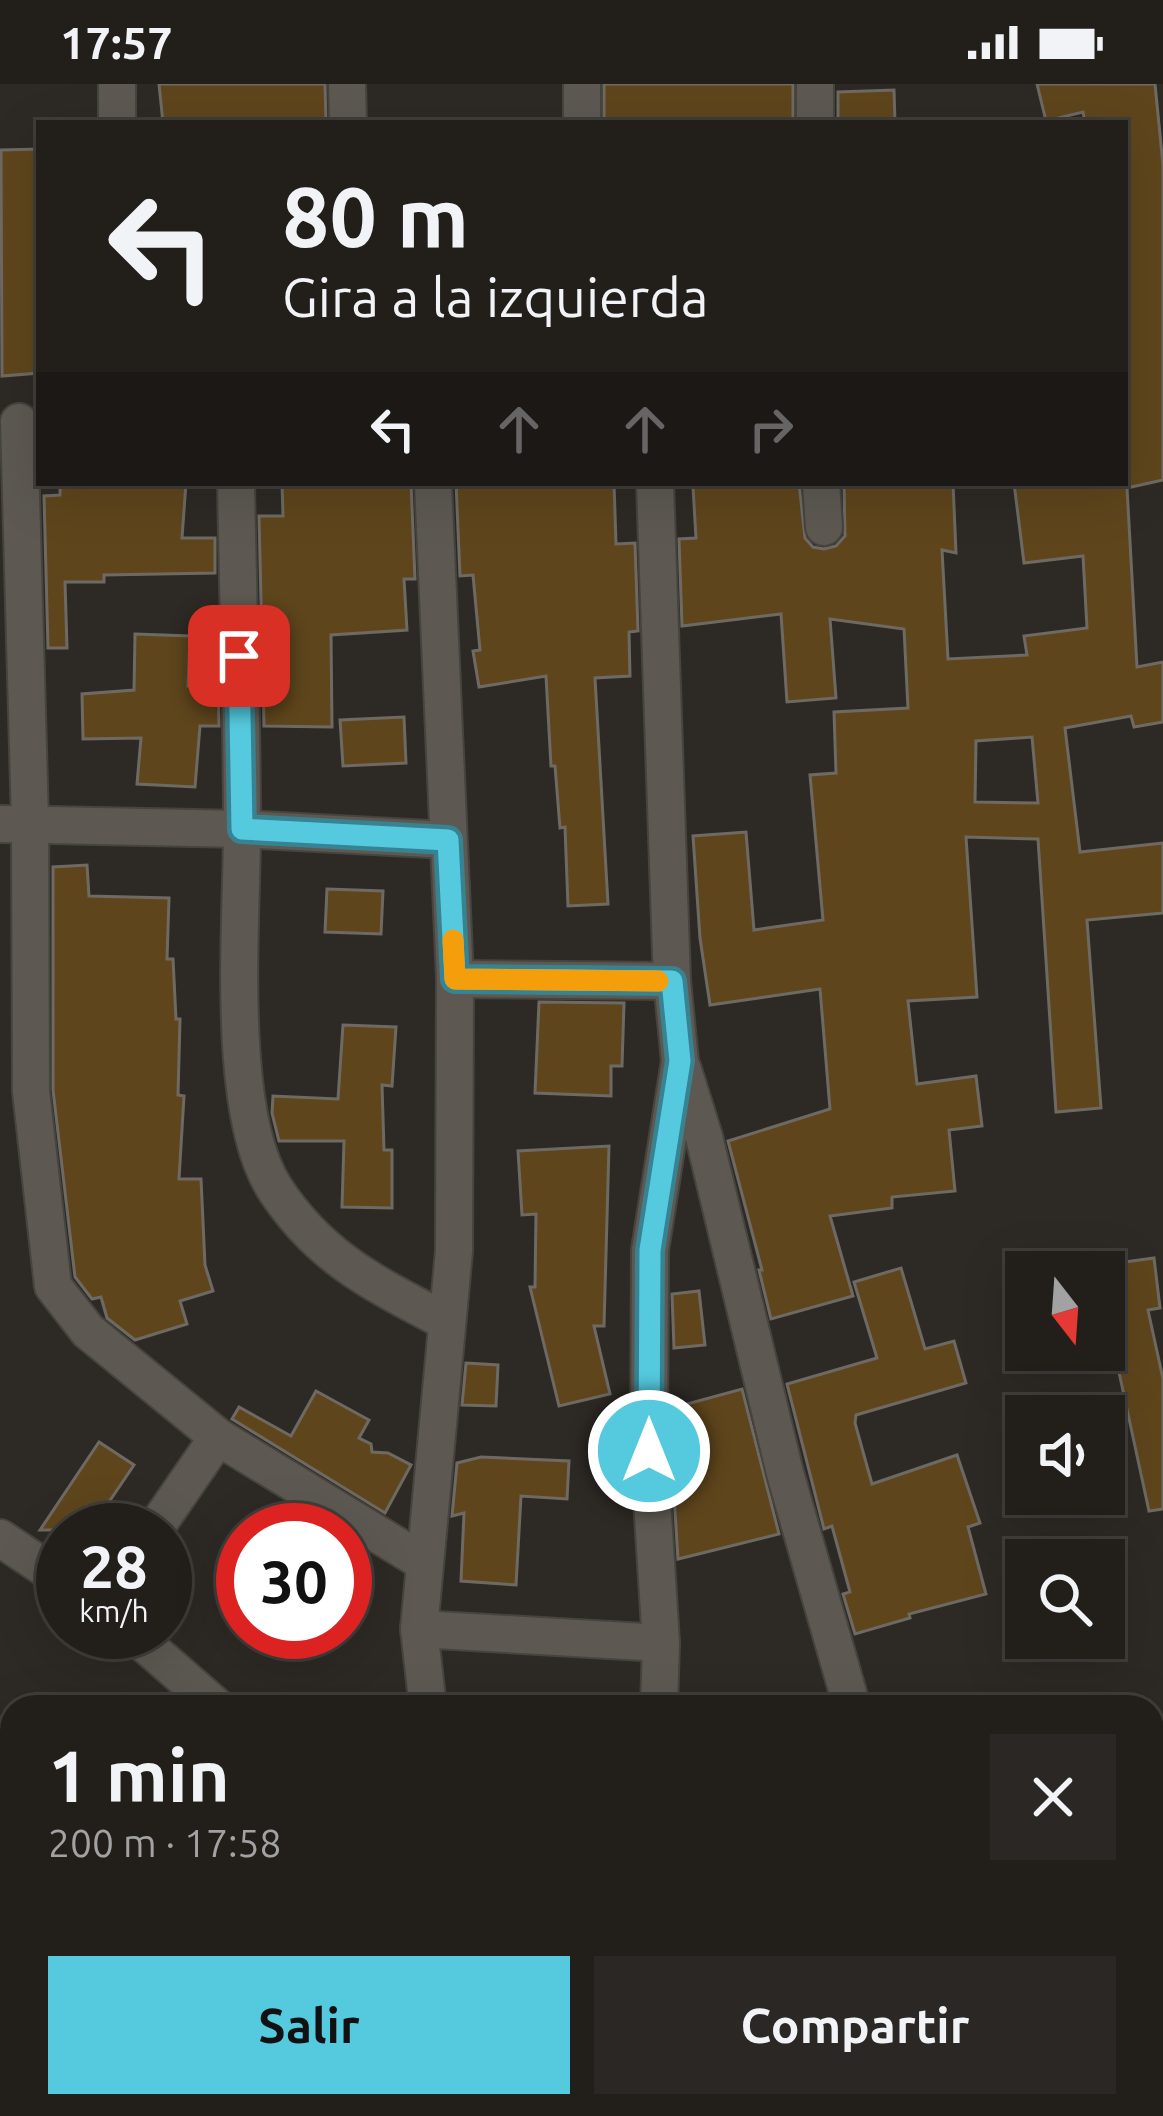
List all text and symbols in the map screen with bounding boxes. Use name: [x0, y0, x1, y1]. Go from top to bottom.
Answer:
text: 17:57: [60, 17, 173, 68]
icon: left: [84, 168, 240, 324]
text: 80 m: [282, 169, 469, 263]
text: Gira a la izquierda: [282, 267, 709, 327]
icon: left: [360, 396, 426, 462]
icon: ahead: [486, 396, 552, 462]
icon: ahead: [612, 396, 678, 462]
icon: right: [738, 396, 804, 462]
pin: [188, 605, 290, 707]
icon: arrive: [206, 623, 272, 689]
north arrow: [1005, 1251, 1125, 1371]
map controls: [1005, 1251, 1125, 1659]
position arrow: [586, 1388, 712, 1514]
button: sound: [1005, 1395, 1125, 1515]
speed limit sign: 30: [216, 1503, 372, 1659]
text: 28: [80, 1532, 148, 1599]
button: search: [1005, 1539, 1125, 1659]
text: km/h: [79, 1594, 149, 1628]
button: close: [990, 1734, 1116, 1860]
text: 1 min: [48, 1735, 230, 1816]
text: 200 m · 17:58: [48, 1821, 282, 1864]
button: Salir: [48, 1956, 570, 2094]
button: Compartir: [594, 1956, 1116, 2094]

